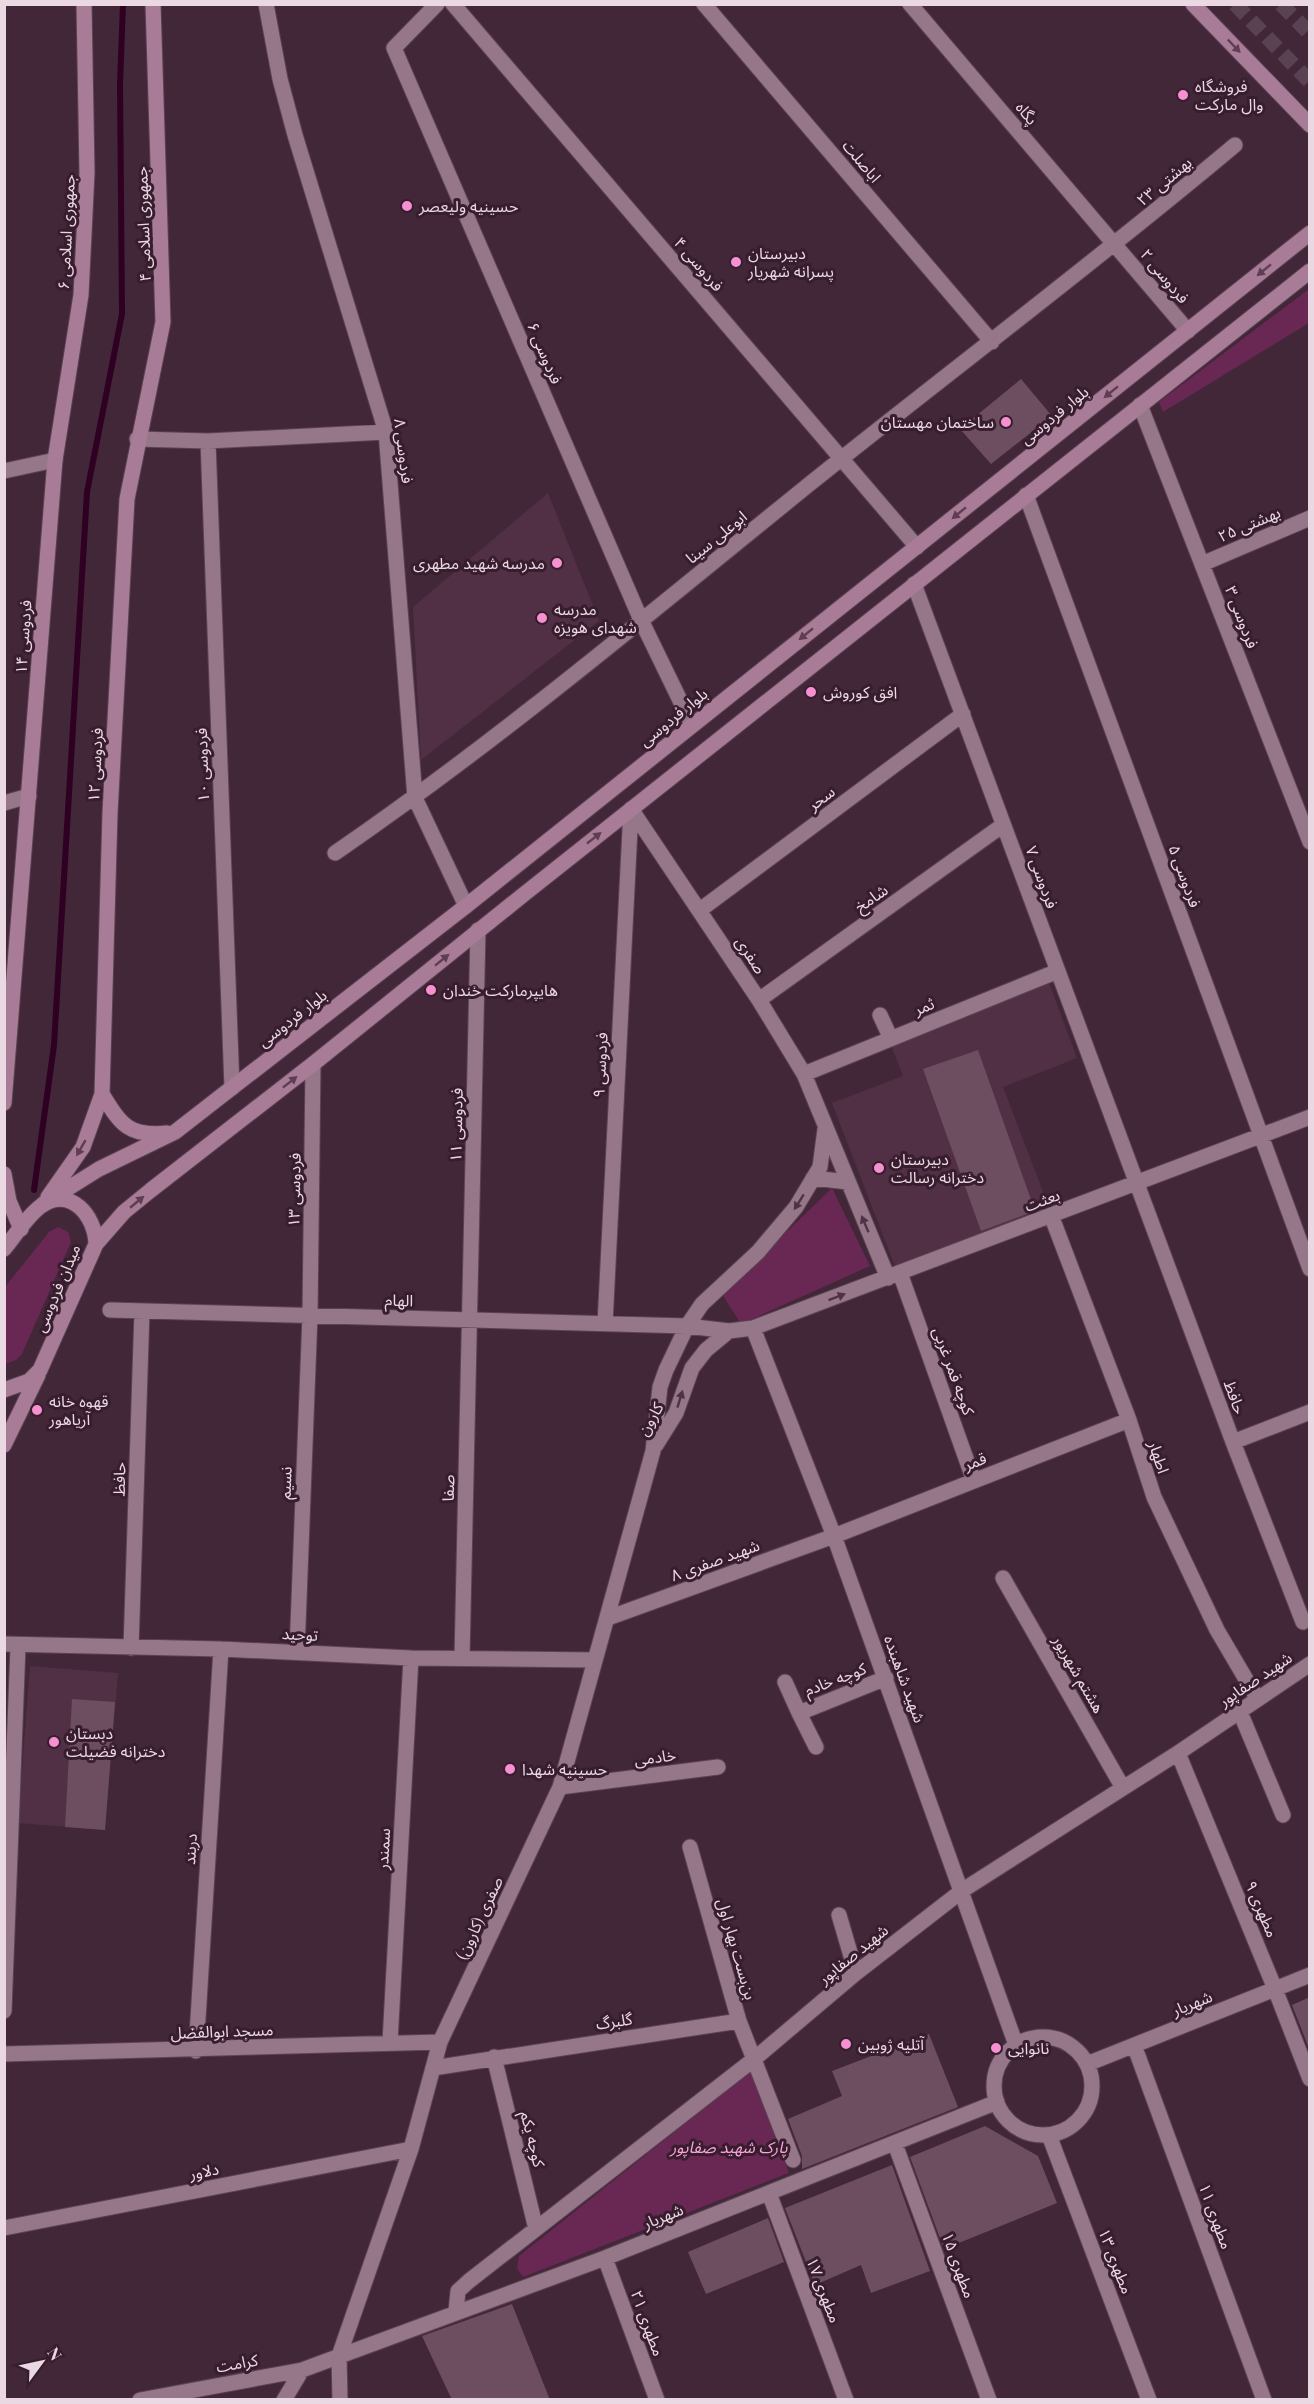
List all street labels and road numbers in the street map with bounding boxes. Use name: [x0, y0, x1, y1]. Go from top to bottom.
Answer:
street label: پگاه: [1011, 97, 1043, 129]
street label: اباصلت: [838, 135, 886, 186]
street label: بهشتی ۲۳: [1132, 151, 1196, 210]
street label: جمهوری اسلامی ۴: [130, 166, 155, 282]
street label: جمهوری اسلامی ۶: [52, 174, 79, 290]
street label: فردوسی ۴: [670, 232, 729, 295]
street label: فردوسی ۲: [1136, 244, 1194, 307]
street label: فردوسی ۶: [523, 319, 568, 387]
street label: بلوار فردوسی: [1015, 381, 1092, 449]
street label: فردوسی ۸: [390, 417, 419, 485]
street label: بهشتی ۲۵: [1214, 501, 1283, 546]
street label: ابوعلی سینا: [681, 506, 751, 568]
street label: فردوسی ۳: [1221, 583, 1264, 651]
street label: فردوسی ۱۴: [9, 599, 36, 675]
street label: بلوار فردوسی: [634, 683, 711, 751]
street label: فردوسی ۱۲: [82, 727, 107, 803]
street label: فردوسی ۱۰: [190, 727, 213, 803]
street label: سحر: [802, 780, 839, 815]
street label: فردوسی ۵: [1164, 842, 1206, 910]
street label: فردوسی ۷: [1021, 843, 1063, 911]
street label: شامخ: [850, 879, 893, 919]
street label: صفری: [731, 932, 771, 978]
street label: بلوار فردوسی: [253, 984, 331, 1051]
street label: ثمر: [910, 992, 937, 1019]
street label: فردوسی ۹: [587, 1032, 612, 1098]
street label: فردوسی ۱۱: [444, 1088, 467, 1162]
street label: فردوسی ۱۳: [282, 1153, 305, 1227]
street label: بعثت: [1021, 1183, 1062, 1216]
street label: میدان فردوسی: [29, 1241, 85, 1335]
street label: الهام: [384, 1289, 414, 1313]
street label: کوچه قمر غربی: [928, 1324, 980, 1418]
street label: حافظ: [1220, 1377, 1251, 1417]
street label: کارون: [632, 1398, 668, 1439]
street label: اطهار: [1144, 1437, 1175, 1476]
street label: قمر: [960, 1447, 989, 1475]
street label: حافظ: [107, 1461, 130, 1497]
street label: نسیم: [273, 1466, 299, 1500]
street label: صفا: [437, 1474, 458, 1502]
street label: شهید صفری ۸: [667, 1534, 762, 1585]
street label: توحید: [281, 1622, 319, 1645]
street label: هشتم شهریور: [1046, 1630, 1110, 1718]
street label: شهید شاهبنده: [880, 1632, 931, 1725]
street label: شهید صفاپور: [1213, 1646, 1296, 1712]
street label: کوچه خادم: [801, 1657, 870, 1703]
street label: خادمی: [633, 1744, 677, 1769]
street label: سمندر: [371, 1828, 394, 1871]
street label: دربند: [178, 1833, 201, 1865]
street label: صفری (کارون): [450, 1873, 507, 1963]
street label: مطهری ۹: [1241, 1877, 1284, 1940]
street label: بن‌بست بهار اول: [712, 1896, 762, 2002]
street label: شهید صفاپور: [813, 1919, 893, 1990]
street label: شهریار: [1168, 1985, 1215, 2020]
street label: گلبرگ: [594, 2008, 634, 2033]
street label: مسجد ابوالفضل: [170, 2018, 274, 2043]
street label: کوچه یکم: [513, 2109, 551, 2170]
street label: دلاور: [186, 2157, 221, 2184]
street label: مطهری ۱۱: [1195, 2180, 1238, 2252]
street label: شهریار: [639, 2198, 686, 2233]
street label: مطهری ۱۳: [1094, 2225, 1139, 2297]
street label: مطهری ۱۵: [938, 2229, 981, 2301]
street label: مطهری ۱۷: [802, 2254, 847, 2326]
street label: مطهری ۲۱: [627, 2287, 670, 2359]
street label: کرامت: [214, 2348, 260, 2377]

